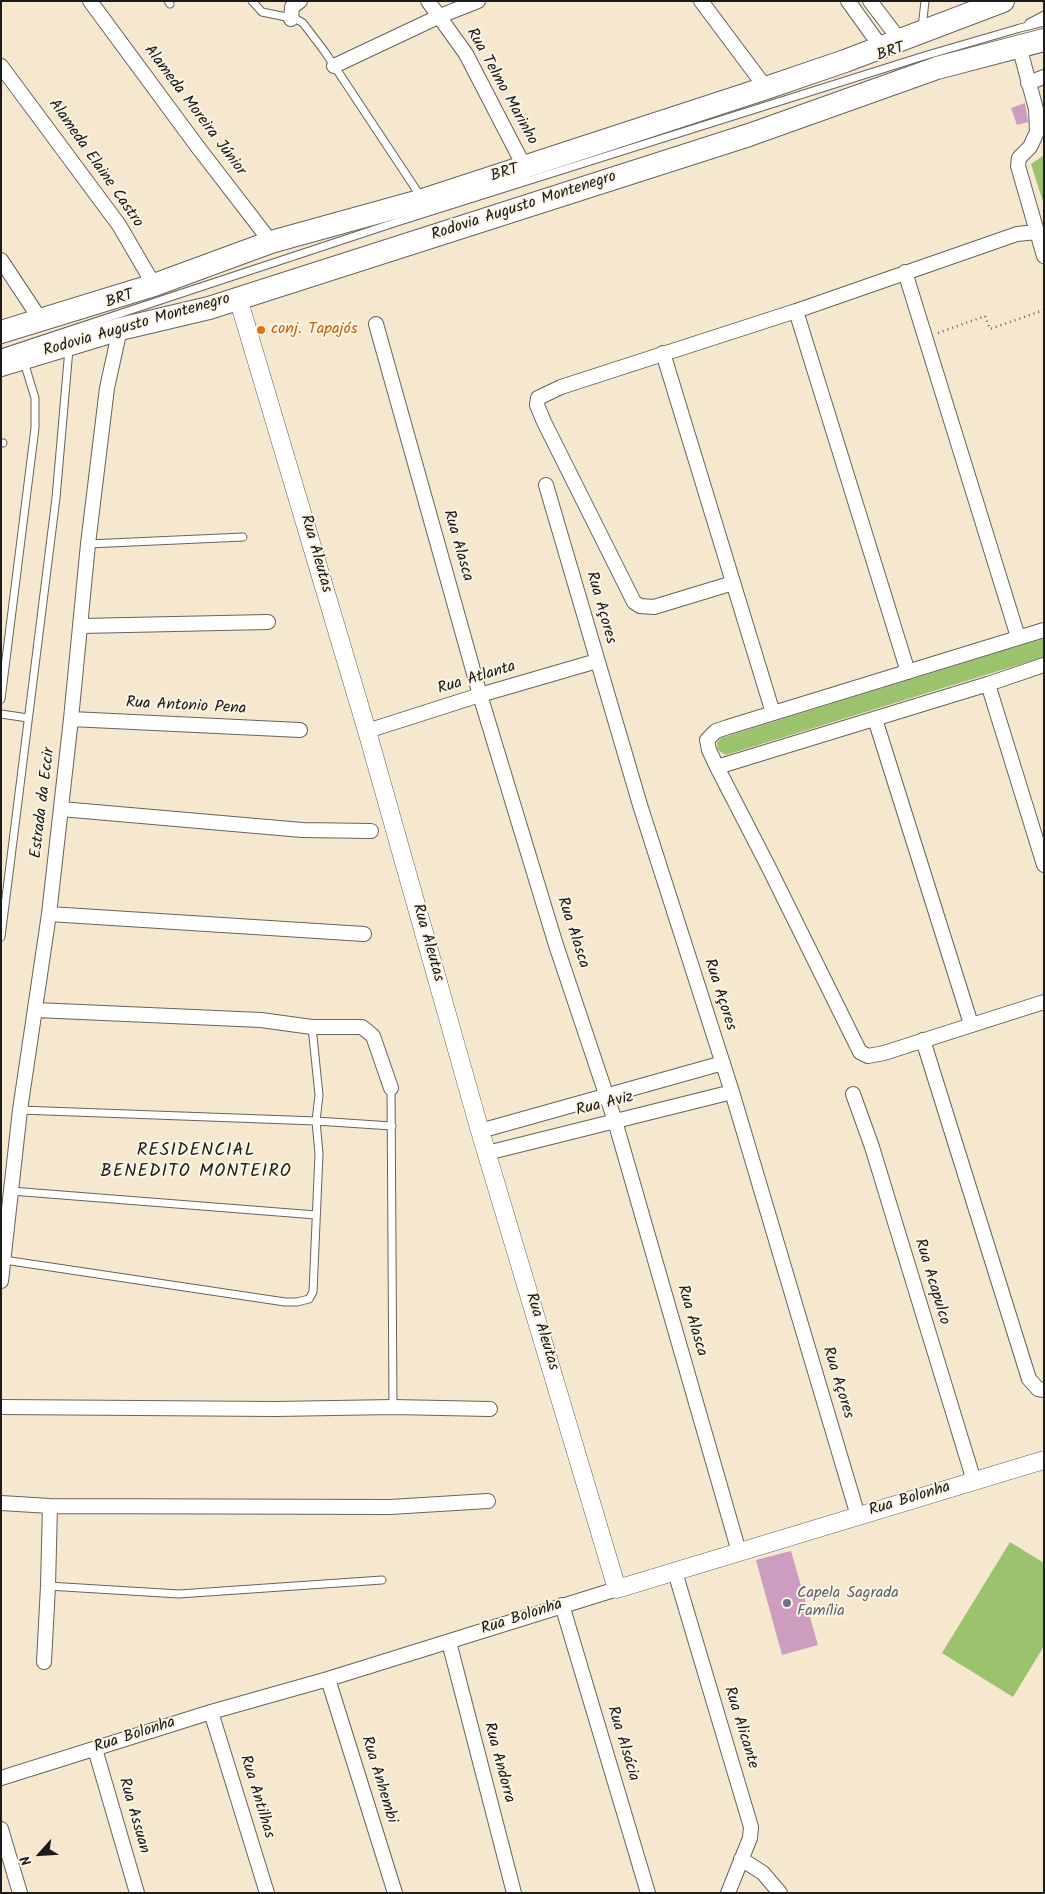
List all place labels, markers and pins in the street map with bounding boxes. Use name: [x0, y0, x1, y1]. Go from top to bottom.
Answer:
place label: conj. Tapajós: [271, 320, 357, 340]
marker: conj. Tapajós: [255, 324, 267, 336]
place label: Capela Sagrada Família: [797, 1584, 899, 1622]
marker: Capela Sagrada Família: [781, 1597, 793, 1609]

